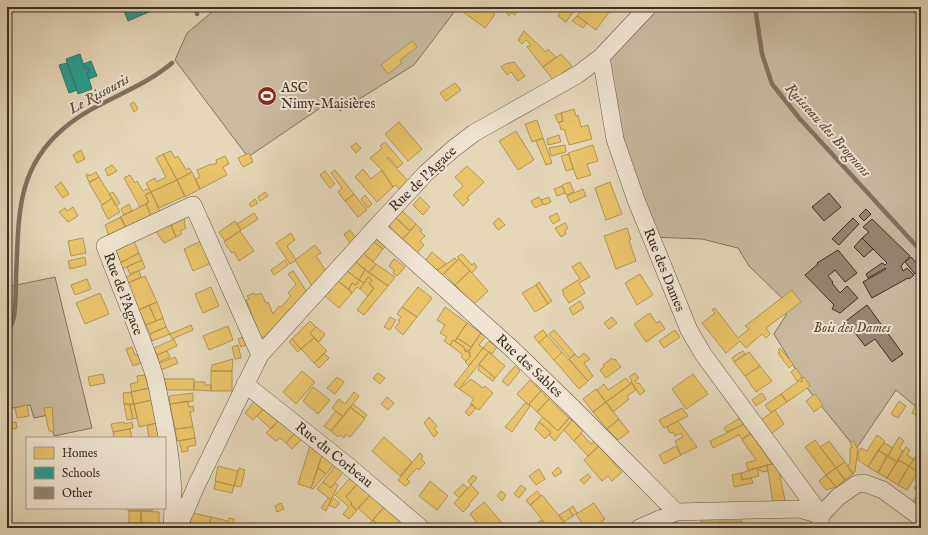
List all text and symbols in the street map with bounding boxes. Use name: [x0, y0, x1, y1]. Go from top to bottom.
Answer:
water label: Le Rissouris: [64, 69, 133, 119]
place label: ASC Nimy-Maisières: [280, 79, 375, 113]
water label: Ruisseau des Brognons: [780, 79, 876, 182]
sports icon: ASC Nimy-Maisières: [256, 85, 278, 107]
street label: Rue de l'Agace: [385, 142, 461, 216]
street label: Rue des Dames: [639, 226, 689, 315]
street label: Rue de l'Agace: [99, 250, 147, 338]
park label: Bois des Dames: [813, 319, 892, 337]
street label: Rue des Sables: [492, 330, 566, 402]
street label: Rue du Corbeau: [291, 418, 377, 492]
legend: [26, 437, 166, 509]
text: Homes: [62, 446, 98, 461]
text: Schools: [62, 466, 100, 481]
text: Other: [62, 486, 93, 501]

